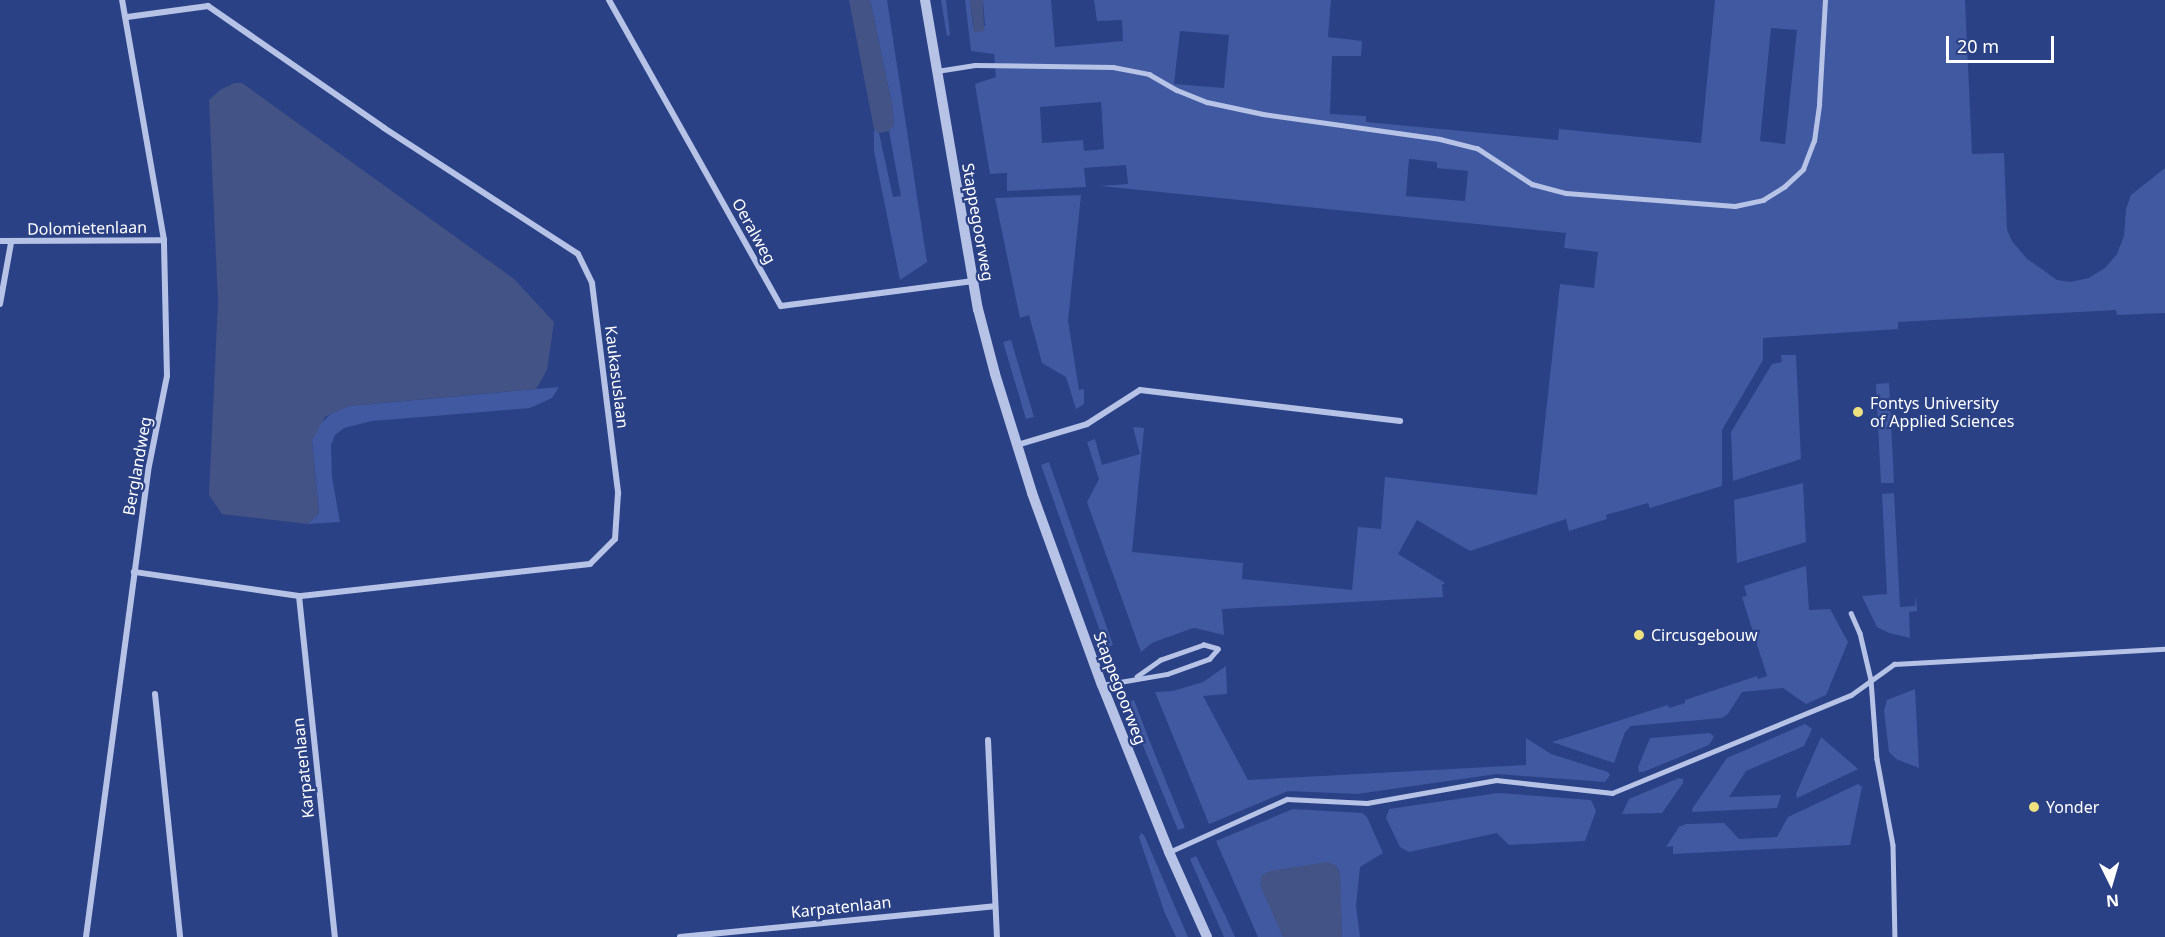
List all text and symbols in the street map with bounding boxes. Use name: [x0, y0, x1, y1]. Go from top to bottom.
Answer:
scale bar: [1949, 24, 2057, 62]
text: 20 m: [1957, 34, 1999, 58]
street label: Stappegoorweg: [958, 161, 998, 283]
street label: Oeralweg: [728, 195, 780, 267]
street label: Dolomietenlaan: [27, 217, 147, 239]
street label: Kaukasuslaan: [601, 324, 633, 430]
place label: Fontys University of Applied Sciences: [1870, 393, 2014, 431]
marker: Fontys University of Applied Sciences: [1851, 405, 1865, 419]
street label: Berglandweg: [119, 415, 155, 517]
place label: Circusgebouw: [1651, 625, 1758, 645]
marker: Circusgebouw: [1632, 628, 1646, 642]
street label: Stappegoorweg: [1090, 629, 1150, 747]
street label: Karpatenlaan: [288, 717, 318, 819]
place label: Yonder: [2046, 797, 2099, 817]
marker: Yonder: [2027, 800, 2041, 814]
north arrow: [2081, 853, 2141, 913]
text: N: [2105, 889, 2120, 912]
street label: Karpatenlaan: [790, 892, 892, 922]

